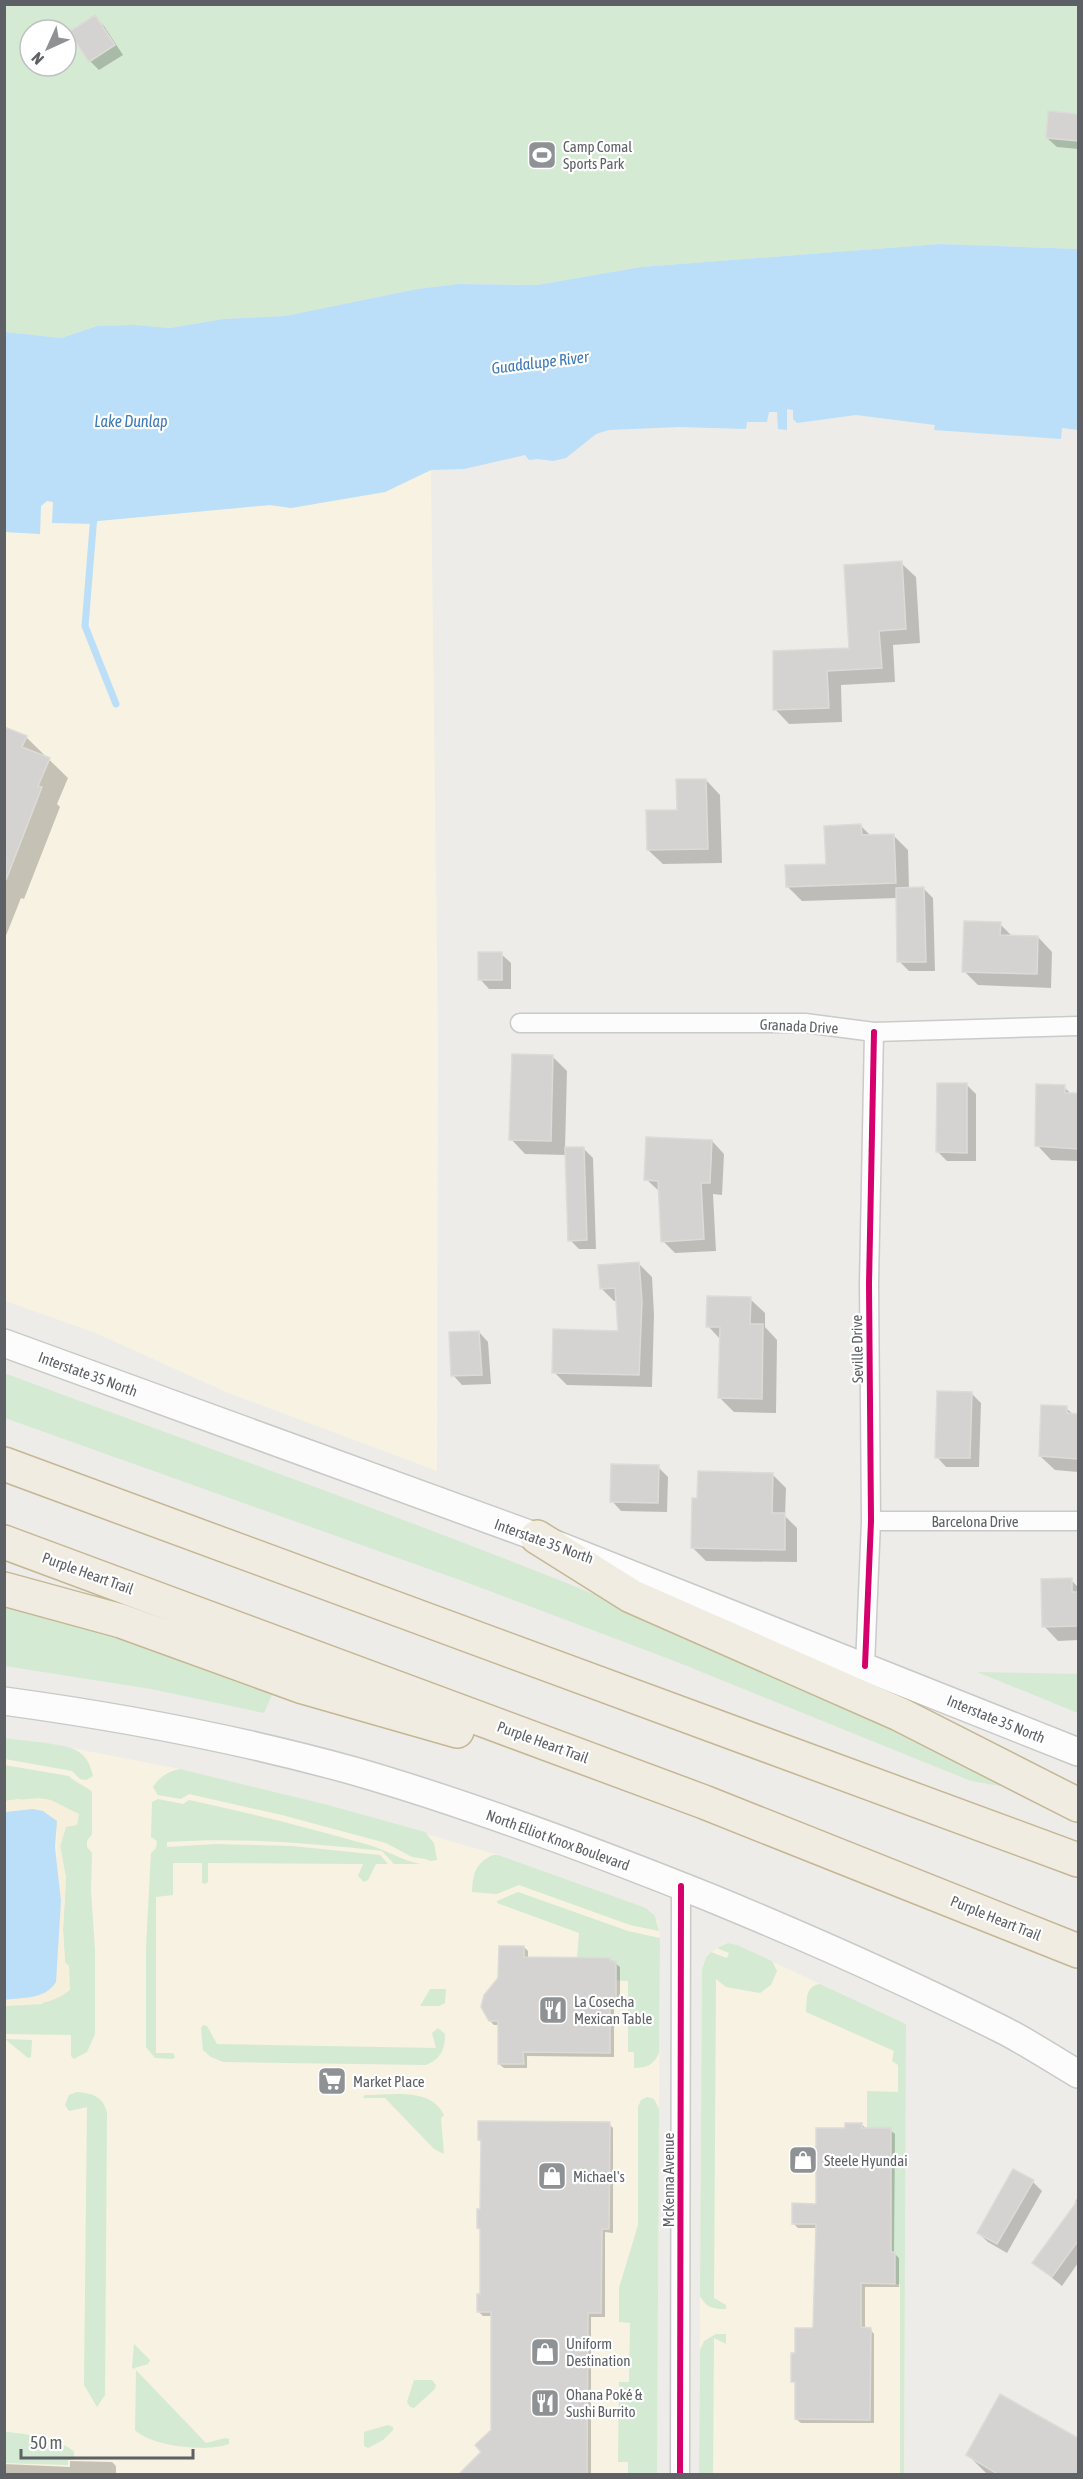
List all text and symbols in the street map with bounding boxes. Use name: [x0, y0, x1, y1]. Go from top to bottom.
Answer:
north arrow: [18, 18, 78, 78]
text: N: [28, 49, 47, 68]
place label: Camp Comal Sports Park: [563, 138, 632, 172]
sports icon: Camp Comal Sports Park: [526, 139, 558, 171]
water label: Guadalupe River: [490, 347, 591, 378]
water label: Lake Dunlap: [94, 412, 168, 431]
street label: Granada Drive: [759, 1015, 839, 1037]
street label: Seville Drive: [848, 1314, 866, 1383]
street label: Interstate 35 North: [36, 1348, 140, 1400]
street label: Barcelona Drive: [931, 1513, 1019, 1530]
street label: Interstate 35 North: [492, 1515, 596, 1567]
street label: Purple Heart Trail: [40, 1549, 136, 1597]
street label: Interstate 35 North: [945, 1692, 1047, 1746]
street label: Purple Heart Trail: [495, 1718, 591, 1766]
street label: North Elliot Knox Boulevard: [484, 1806, 632, 1874]
street label: Purple Heart Trail: [948, 1892, 1044, 1944]
place label: La Cosecha Mexican Table: [574, 1993, 653, 2027]
restaurant icon: La Cosecha Mexican Table: [537, 1994, 569, 2026]
supermarket icon: Market Place: [316, 2065, 348, 2097]
place label: Market Place: [353, 2073, 425, 2090]
street label: McKenna Avenue: [660, 2133, 677, 2227]
shop icon: Steele Hyundai: [787, 2144, 819, 2176]
place label: Steele Hyundai: [824, 2152, 908, 2169]
shop icon: Michael's: [536, 2160, 568, 2192]
place label: Michael's: [573, 2168, 625, 2185]
place label: Uniform Destination: [566, 2335, 631, 2369]
shop icon: Uniform Destination: [529, 2336, 561, 2368]
place label: Ohana Poké & Sushi Burrito: [566, 2386, 643, 2420]
restaurant icon: Ohana Poké & Sushi Burrito: [529, 2387, 561, 2419]
scale bar: [21, 2422, 194, 2460]
text: 50 m: [30, 2432, 62, 2453]

